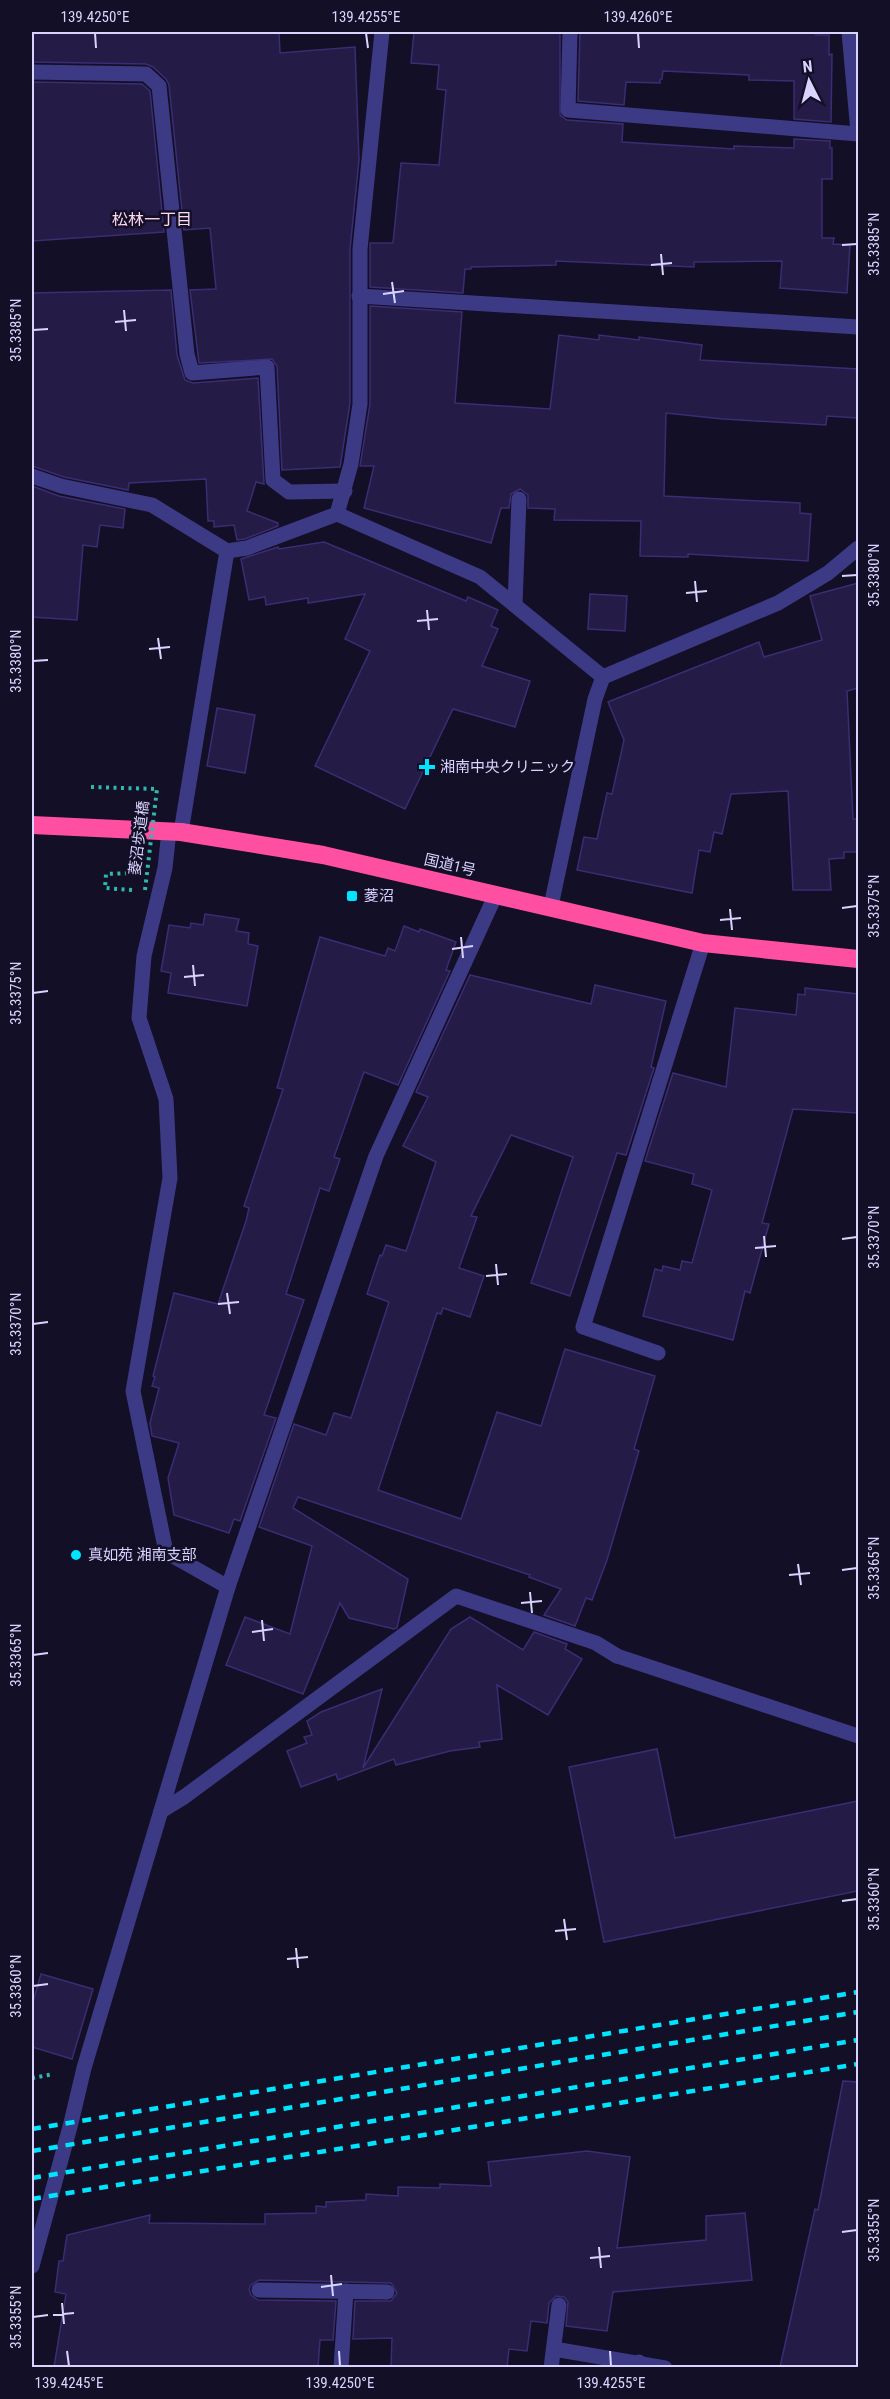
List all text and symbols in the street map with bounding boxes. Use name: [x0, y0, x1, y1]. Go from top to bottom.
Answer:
text: 139.4250°E: [61, 8, 129, 26]
text: 139.4255°E: [332, 8, 400, 26]
text: 139.4260°E: [604, 8, 672, 26]
north arrow: [779, 51, 839, 111]
text: N: [802, 57, 813, 77]
district label: 松林一丁目: [112, 210, 192, 229]
text: 35.3385°N: [865, 212, 883, 276]
text: 35.3385°N: [7, 298, 25, 362]
text: 35.3380°N: [865, 543, 883, 607]
text: 35.3380°N: [7, 629, 25, 693]
marker: 湘南中央クリニック: [418, 758, 436, 776]
place label: 湘南中央クリニック: [440, 758, 575, 776]
street label: 菱沼歩道橋: [125, 800, 153, 876]
street label: 国道1号: [422, 850, 478, 880]
text: 35.3375°N: [865, 874, 883, 938]
place label: 菱沼: [364, 887, 394, 905]
marker: 菱沼: [345, 889, 359, 903]
text: 35.3375°N: [7, 961, 25, 1025]
text: 35.3370°N: [865, 1205, 883, 1269]
text: 35.3370°N: [7, 1292, 25, 1356]
text: 35.3365°N: [865, 1536, 883, 1600]
place label: 真如苑 湘南支部: [88, 1546, 196, 1564]
marker: 真如苑 湘南支部: [69, 1548, 83, 1562]
text: 35.3365°N: [7, 1623, 25, 1687]
text: 35.3360°N: [865, 1867, 883, 1931]
text: 35.3360°N: [7, 1954, 25, 2018]
text: 35.3355°N: [865, 2198, 883, 2262]
text: 35.3355°N: [7, 2285, 25, 2349]
text: 139.4245°E: [35, 2374, 103, 2392]
text: 139.4250°E: [306, 2374, 374, 2392]
text: 139.4255°E: [577, 2374, 645, 2392]

